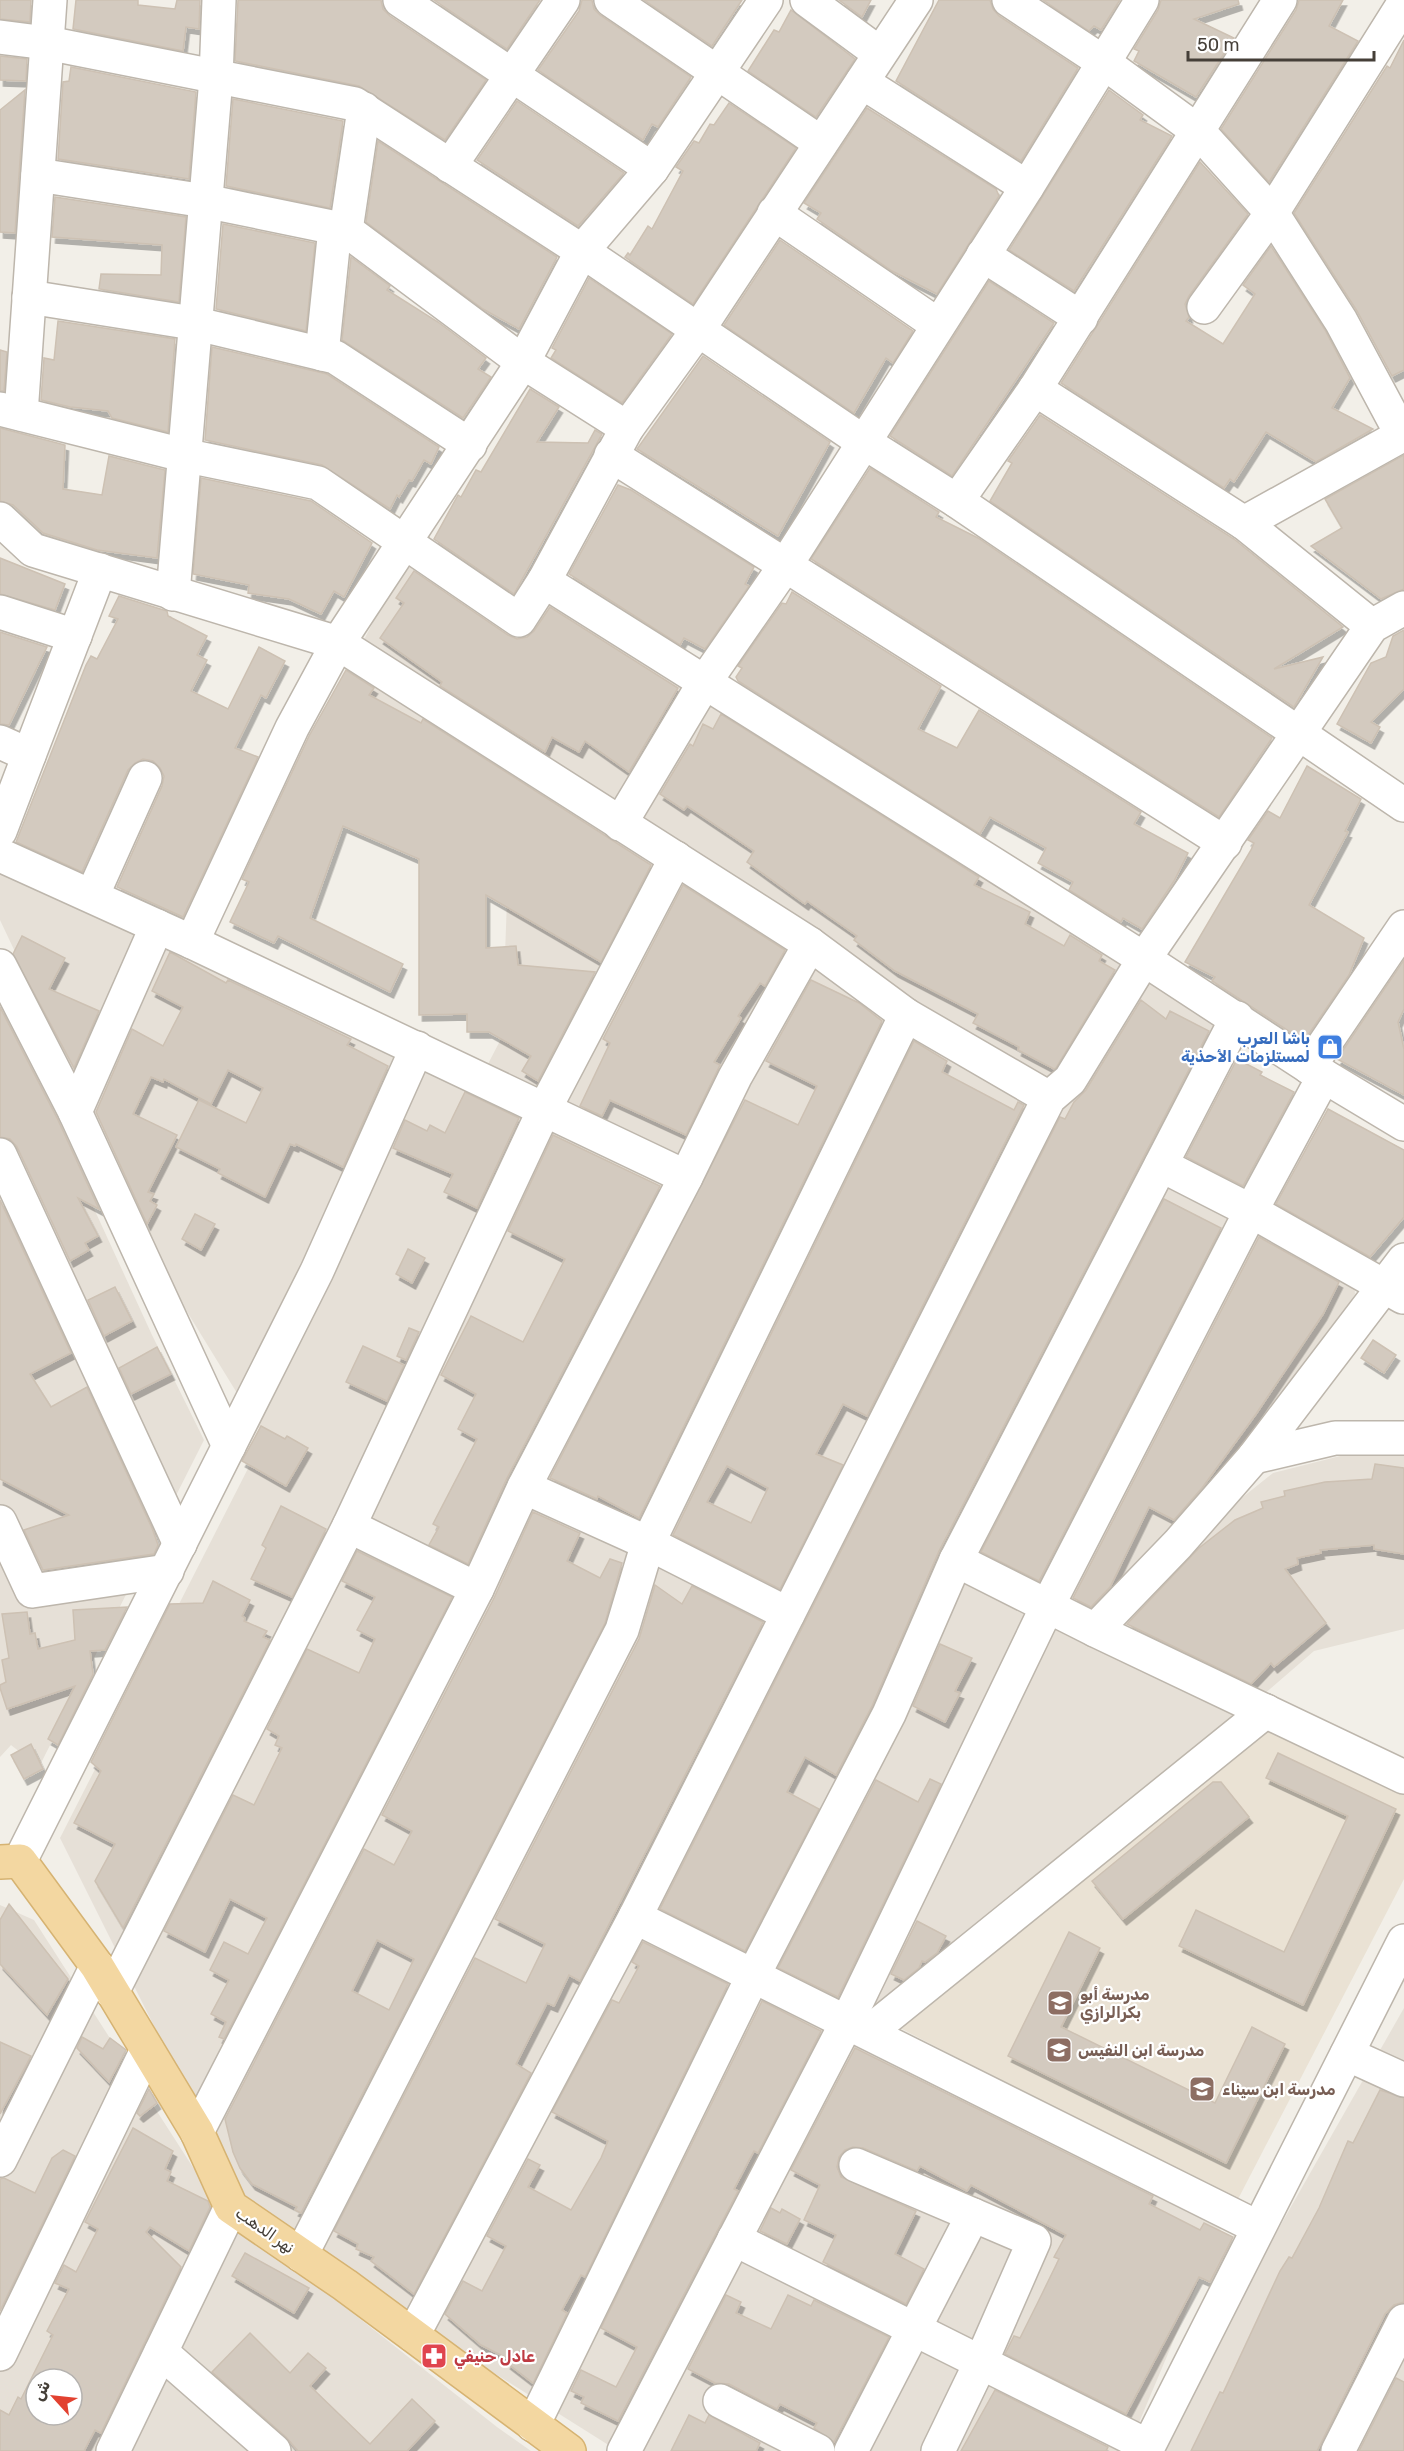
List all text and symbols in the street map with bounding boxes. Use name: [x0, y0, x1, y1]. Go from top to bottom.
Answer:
scale bar: [1188, 24, 1374, 62]
text: 50 m: [1197, 34, 1240, 56]
place label: باشا العرب لمستلزمات الأحذية: [1181, 1029, 1310, 1066]
shop icon: باشا العرب لمستلزمات الأحذية: [1315, 1032, 1345, 1062]
place label: مدرسة أبو بكرالرازي: [1080, 1985, 1150, 2024]
school or university icon: مدرسة أبو بكرالرازي: [1045, 1988, 1075, 2018]
school or university icon: مدرسة ابن النفيس: [1044, 2035, 1074, 2065]
place label: مدرسة ابن النفيس: [1078, 2041, 1204, 2060]
school or university icon: مدرسة ابن سيناء: [1187, 2074, 1217, 2104]
place label: مدرسة ابن سيناء: [1222, 2080, 1336, 2099]
street label: نهر الدهب: [231, 2203, 298, 2258]
pharmacy icon: عادل حنيفي: [419, 2341, 449, 2371]
place label: عادل حنيفي: [454, 2347, 535, 2369]
north arrow: [24, 2367, 84, 2427]
text: ش: [28, 2377, 54, 2404]

